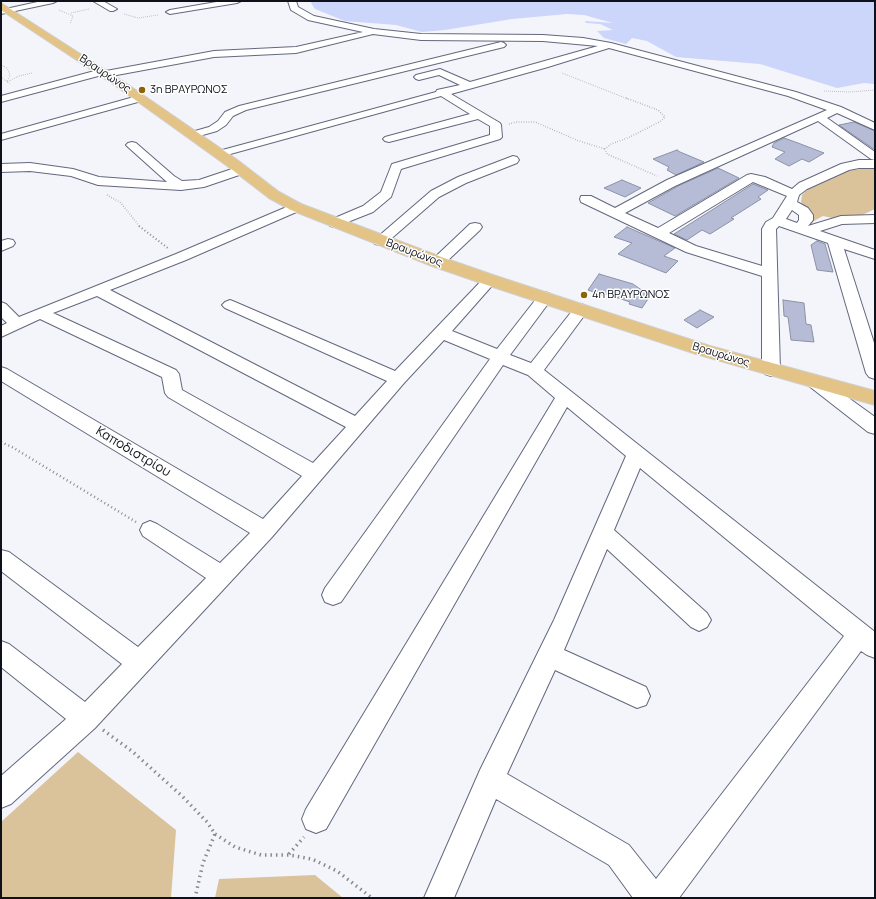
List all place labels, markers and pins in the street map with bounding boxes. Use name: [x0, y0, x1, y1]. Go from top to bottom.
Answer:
place label: 3η ΒΡΑΥΡΩΝΟΣ: [150, 83, 228, 97]
marker: 3η ΒΡΑΥΡΩΝΟΣ: [137, 85, 147, 95]
place label: 4η ΒΡΑΥΡΩΝΟΣ: [592, 288, 670, 302]
marker: 4η ΒΡΑΥΡΩΝΟΣ: [579, 290, 589, 300]

